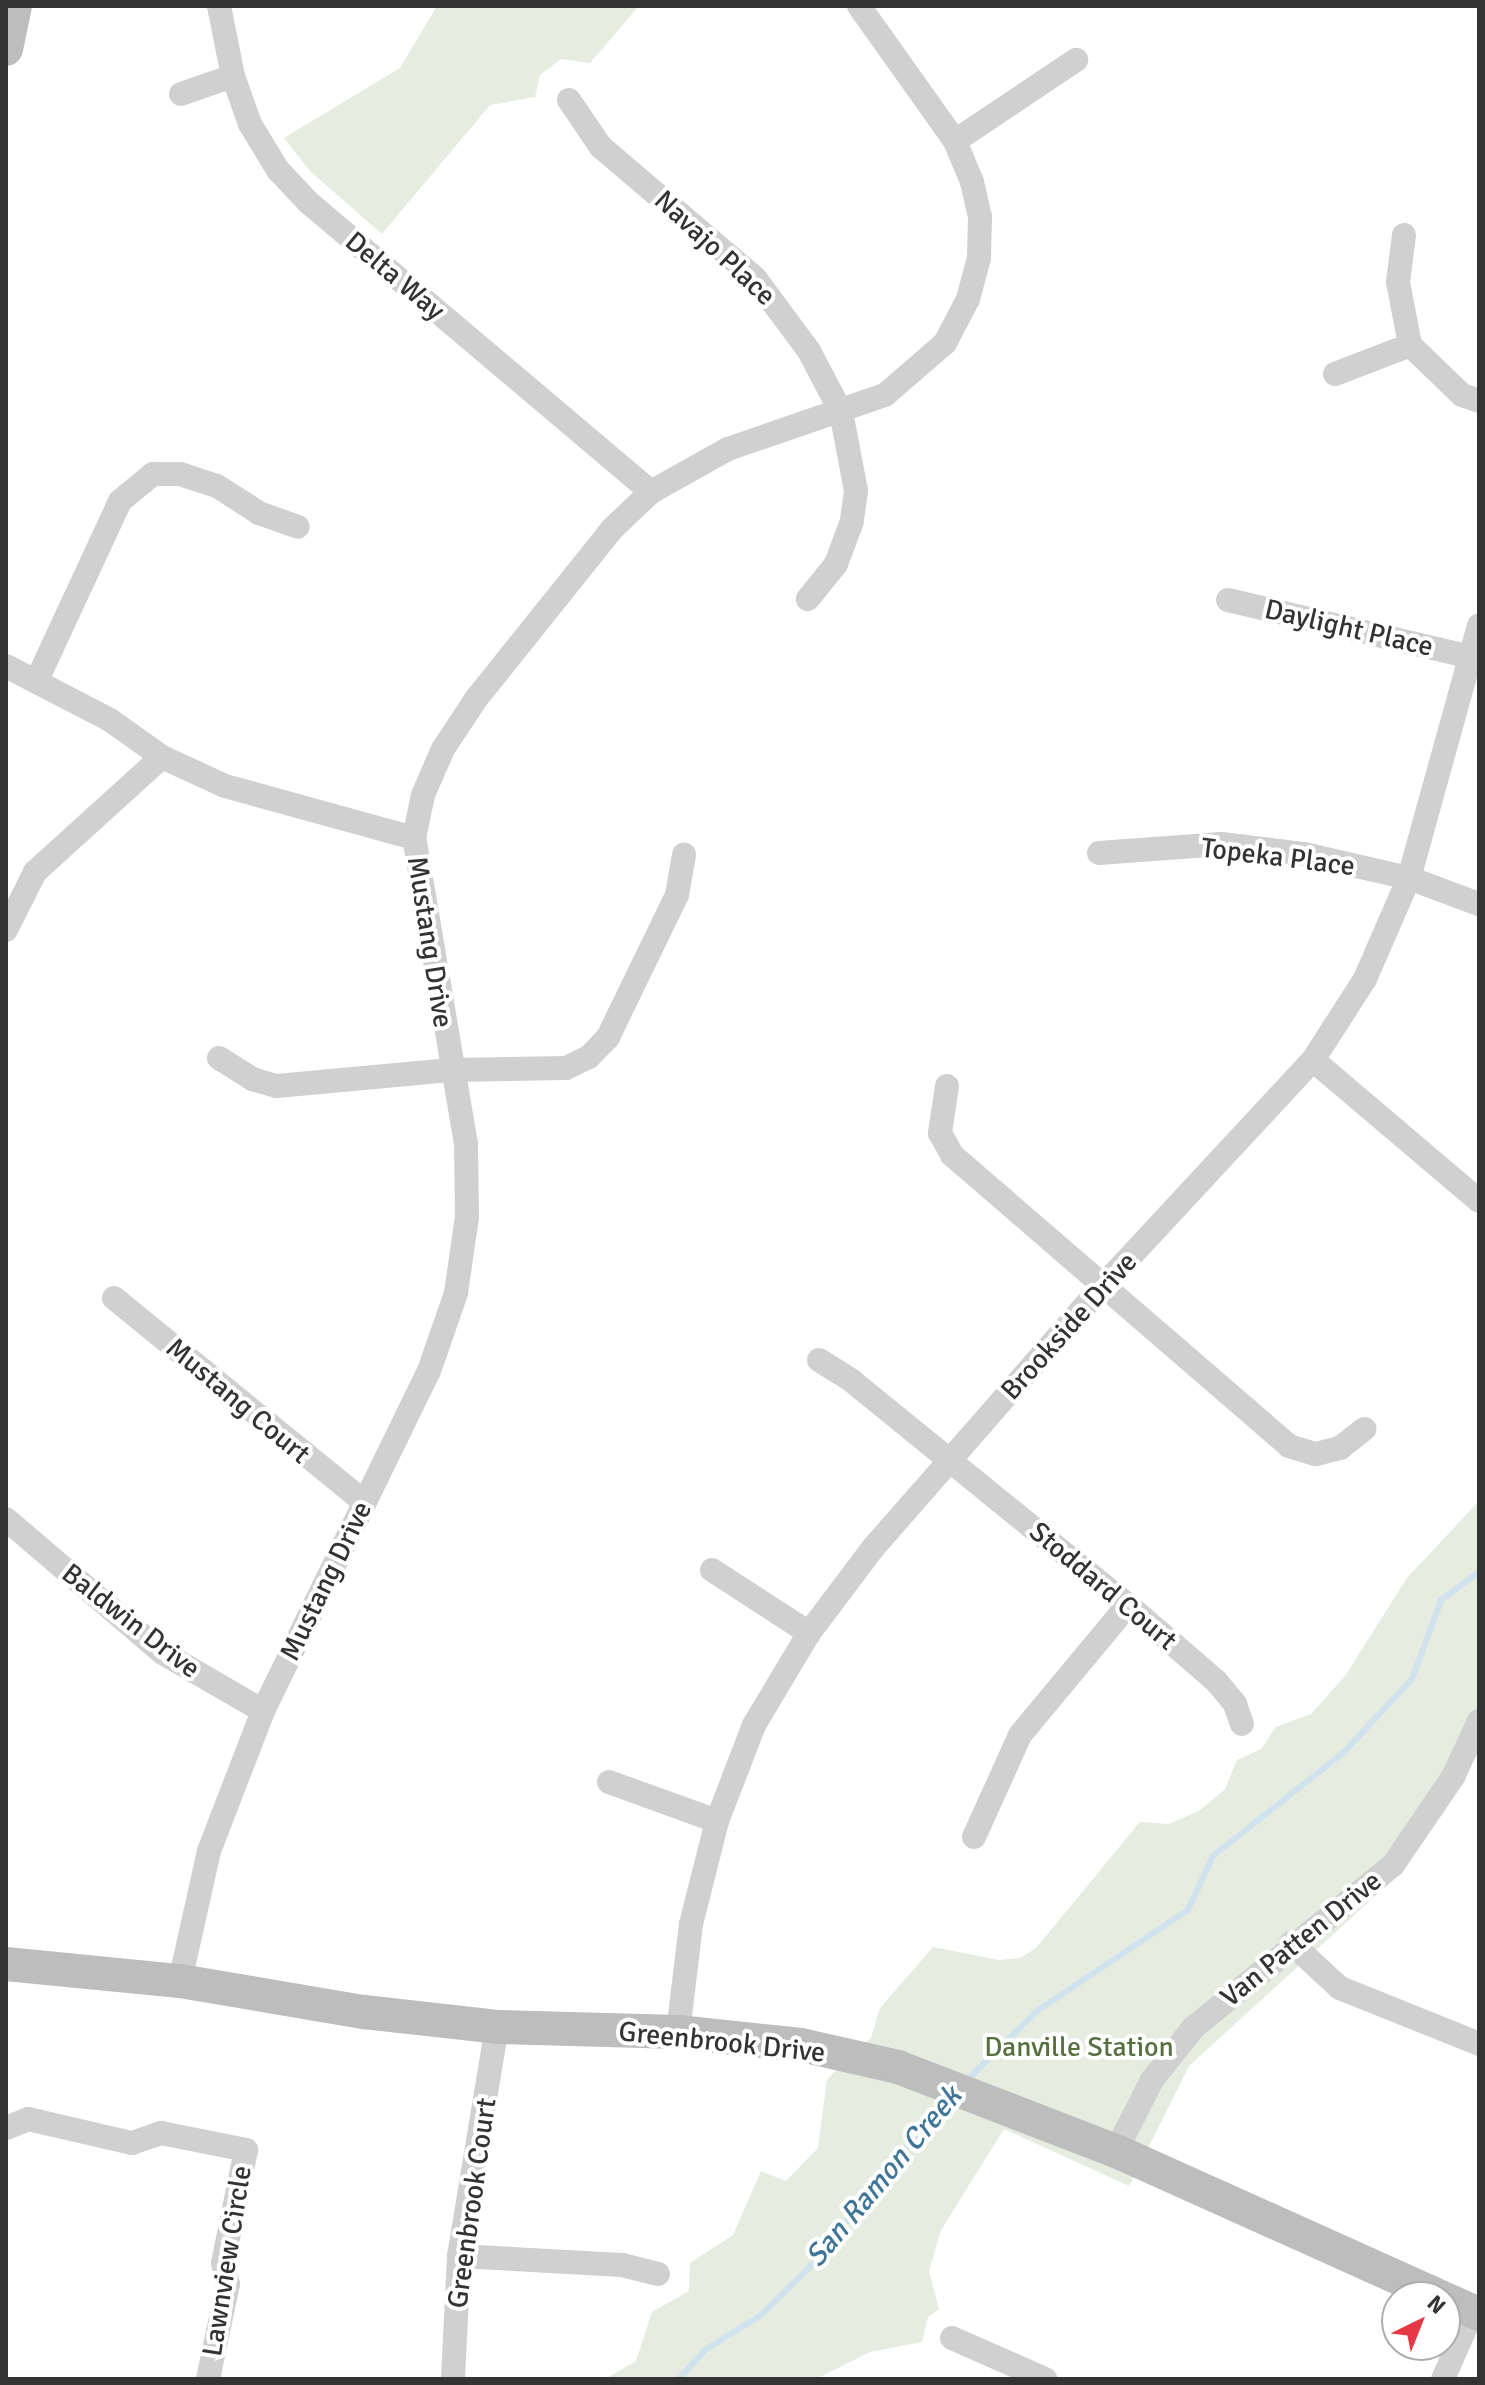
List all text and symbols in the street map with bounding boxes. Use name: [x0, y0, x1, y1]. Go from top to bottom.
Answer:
street label: Navajo Place: [647, 183, 783, 313]
street label: Delta Way: [338, 225, 452, 327]
street label: Daylight Place: [1262, 592, 1436, 664]
street label: Topeka Place: [1199, 831, 1357, 883]
street label: Mustang Drive: [400, 854, 460, 1030]
street label: Brookside Drive: [994, 1245, 1144, 1407]
street label: Mustang Court: [159, 1331, 317, 1471]
street label: Mustang Drive: [273, 1496, 379, 1666]
street label: Stoddard Court: [1023, 1515, 1183, 1657]
street label: Baldwin Drive: [55, 1557, 207, 1685]
street label: Van Patten Drive: [1214, 1864, 1388, 2014]
street label: Greenbrook Drive: [617, 2014, 827, 2070]
park label: Danville Station: [984, 2030, 1174, 2064]
water label: San Ramon Creek: [798, 2080, 970, 2274]
street label: Greenbrook Court: [441, 2096, 503, 2310]
street label: Lawnview Circle: [195, 2163, 259, 2359]
north arrow: [1381, 2281, 1461, 2361]
text: N: [1422, 2289, 1451, 2320]

